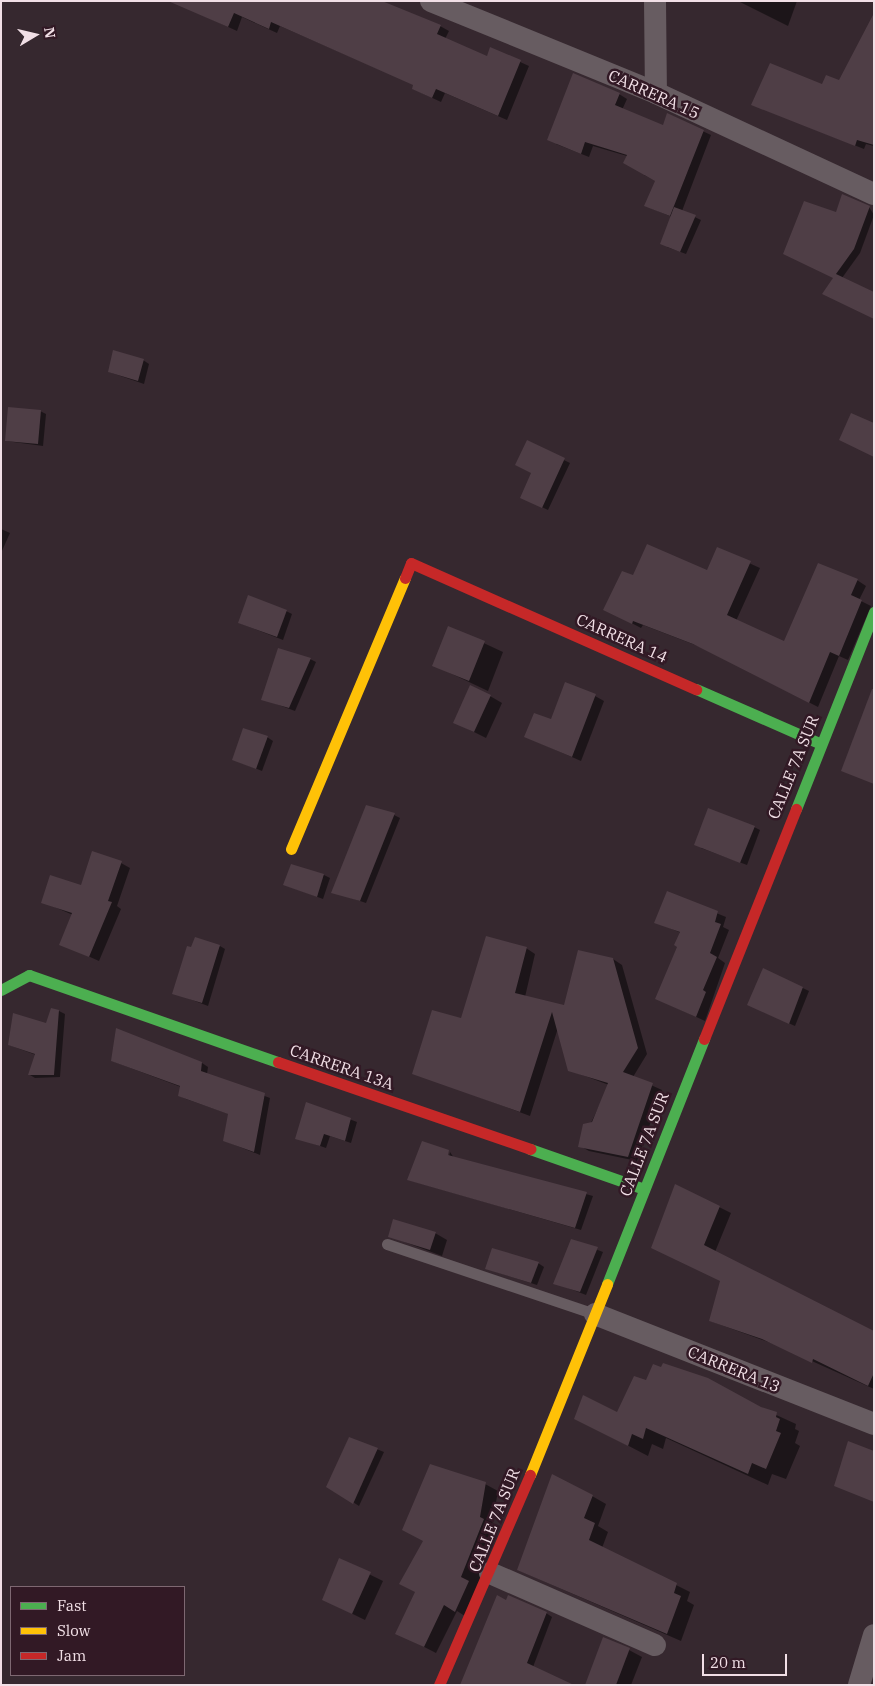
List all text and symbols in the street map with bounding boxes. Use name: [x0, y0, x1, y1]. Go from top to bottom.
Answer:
north arrow: [10, 10, 60, 60]
text: N: [40, 26, 60, 40]
street label: CARRERA 15: [605, 65, 703, 123]
street label: CARRERA 14: [573, 609, 671, 667]
street label: CALLE 7A SUR: [763, 712, 823, 822]
street label: CARRERA 13A: [288, 1040, 396, 1094]
street label: CALLE 7A SUR: [615, 1089, 673, 1199]
street label: CARRERA 13: [685, 1342, 783, 1396]
street label: CALLE 7A SUR: [464, 1465, 524, 1575]
legend: [10, 1586, 185, 1676]
text: Fast: [57, 1596, 87, 1615]
text: Slow: [57, 1621, 90, 1640]
scale bar: [705, 1644, 790, 1676]
text: Jam: [57, 1646, 86, 1665]
text: 20 m: [710, 1653, 746, 1672]

